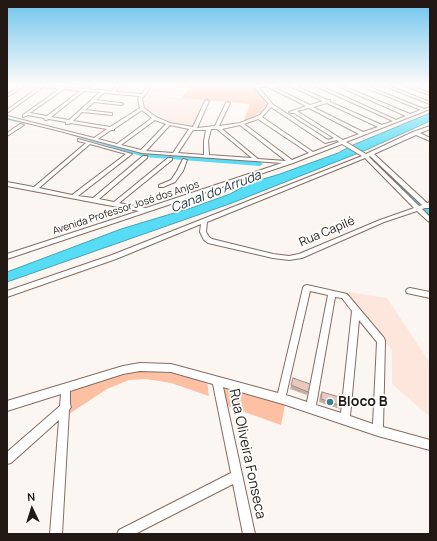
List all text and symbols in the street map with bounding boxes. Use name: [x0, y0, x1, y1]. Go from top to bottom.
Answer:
water label: Canal do Arruda: [169, 168, 263, 216]
street label: Avenida Professor José dos Anjos: [51, 179, 201, 237]
street label: Rua Capilé: [297, 214, 357, 250]
street label: Rua Oliveira Fonseca: [225, 387, 269, 521]
place label: Bloco B: [338, 394, 388, 410]
marker: Bloco B: [325, 397, 335, 407]
north arrow: [12, 489, 52, 529]
text: N: [27, 489, 36, 504]

